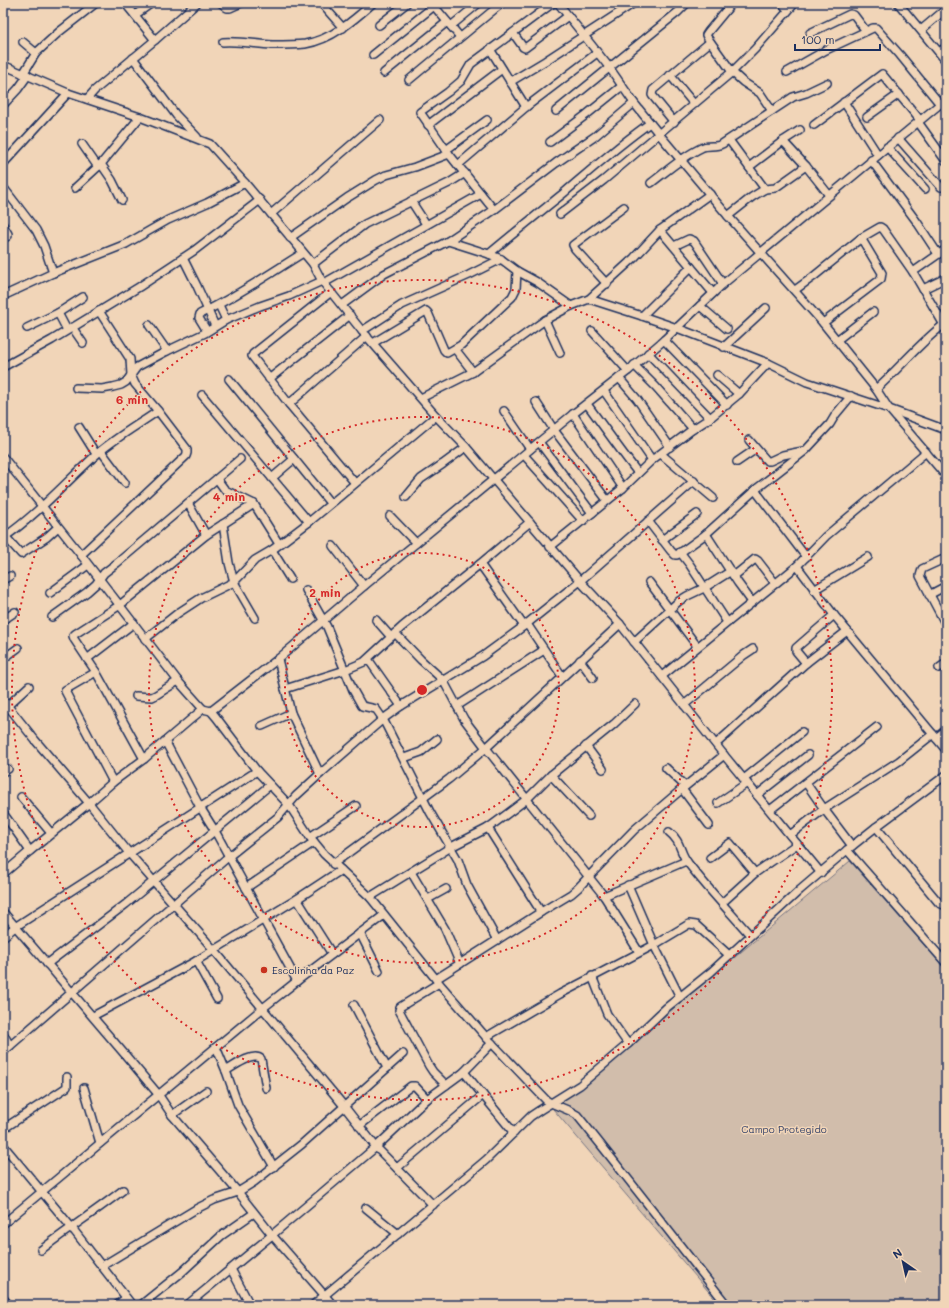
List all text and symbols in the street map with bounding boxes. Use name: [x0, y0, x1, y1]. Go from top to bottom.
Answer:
scale bar: [795, 26, 880, 52]
text: 100 m: [801, 31, 835, 47]
text: 6 min: [116, 391, 148, 407]
text: 4 min: [213, 488, 245, 504]
text: 2 min: [309, 584, 341, 600]
centre of rings: [415, 683, 429, 697]
place label: Escolinha da Paz: [272, 963, 355, 977]
marker: Escolinha da Paz: [259, 965, 269, 975]
park label: Campo Protegido: [741, 1122, 827, 1136]
north arrow: [883, 1242, 923, 1282]
text: N: [889, 1245, 905, 1262]

